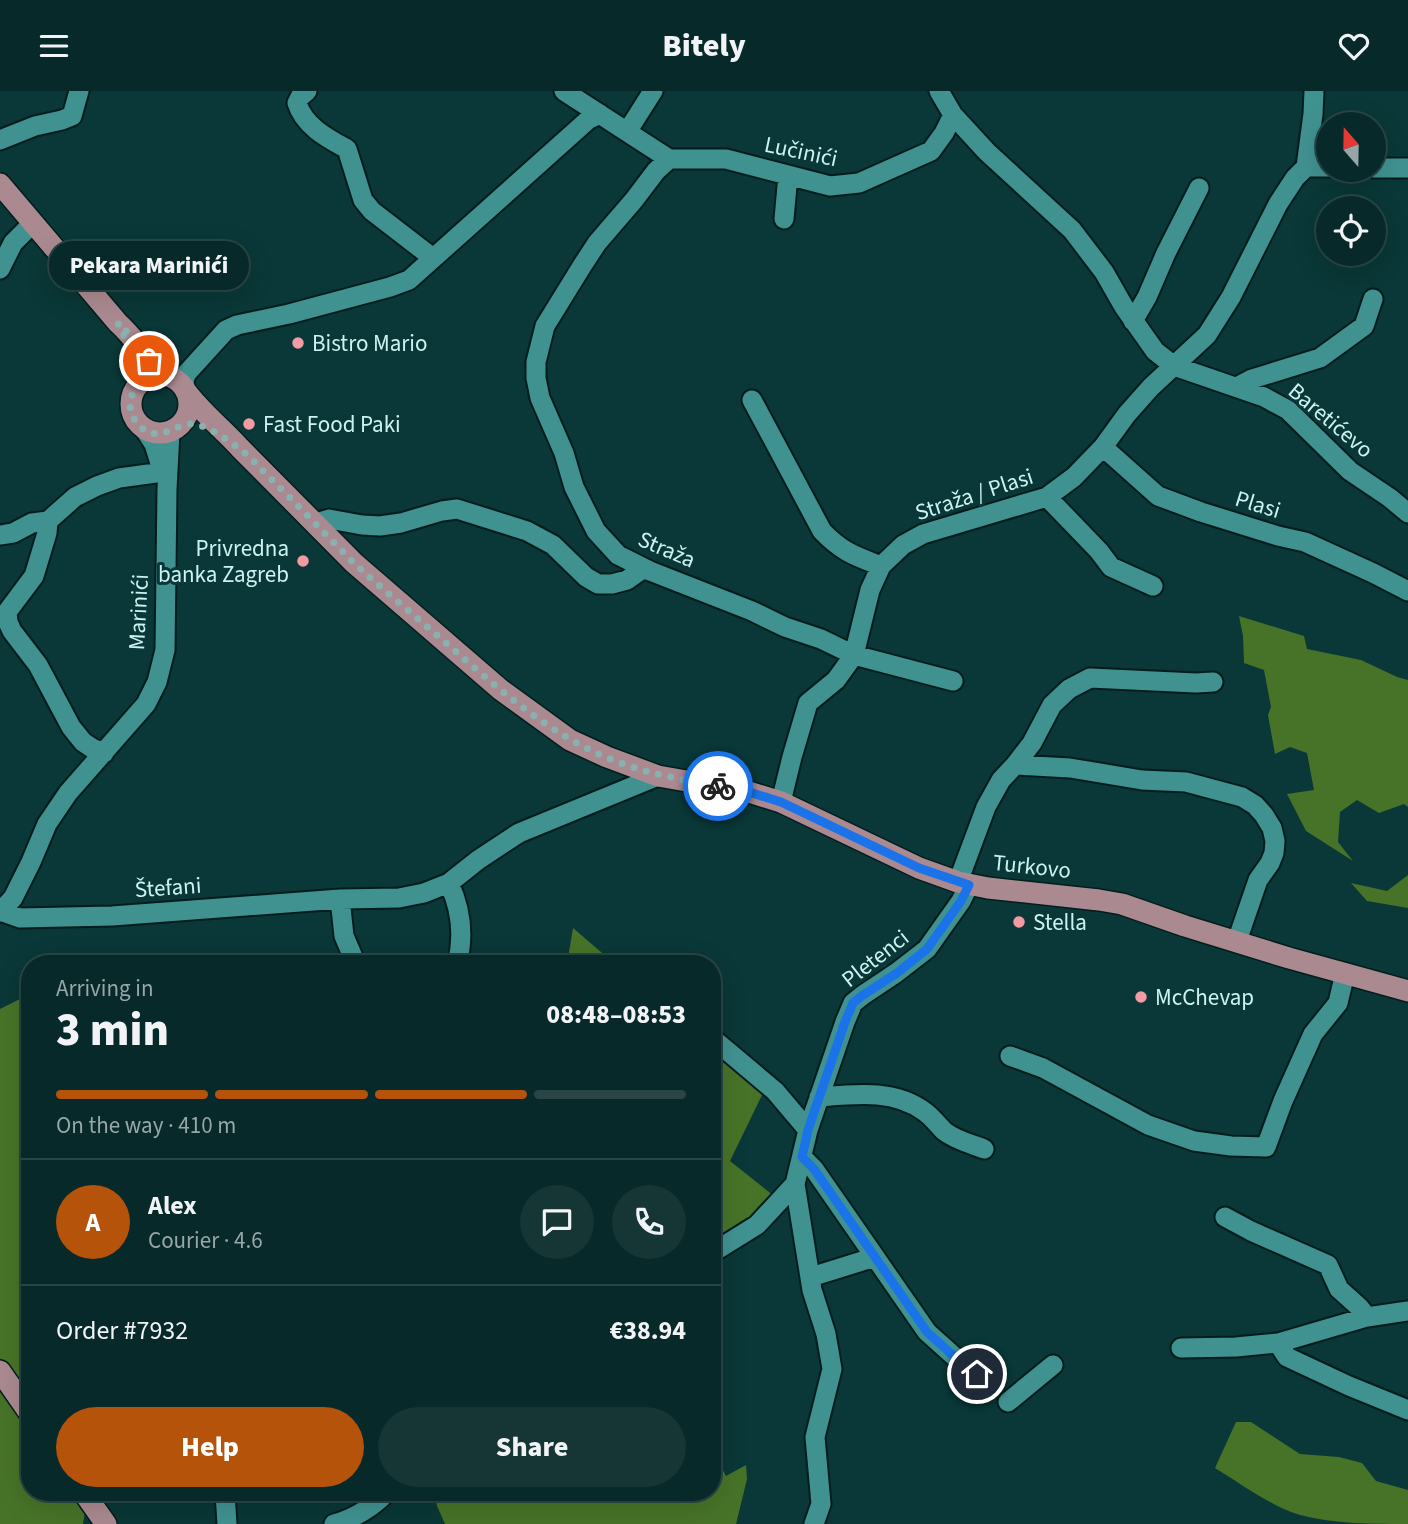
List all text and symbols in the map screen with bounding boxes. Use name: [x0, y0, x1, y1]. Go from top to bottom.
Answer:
text: Bitely: [662, 23, 746, 69]
icon: menu: [35, 27, 73, 65]
icon: heart: [1335, 27, 1373, 65]
north arrow: [1316, 112, 1386, 182]
map controls: [1316, 112, 1386, 266]
street label: Lučinići: [761, 128, 841, 175]
button: locate: [1316, 196, 1386, 266]
callout: Pekara Marinići: [49, 242, 249, 291]
text: Pekara Marinići: [70, 249, 228, 282]
place label: Bistro Mario: [312, 327, 427, 360]
pin: [119, 331, 179, 391]
marker: Bistro Mario: [290, 335, 306, 351]
icon: bag: [130, 342, 168, 380]
street label: Baretićevo: [1281, 375, 1380, 466]
place label: Fast Food Paki: [263, 408, 401, 441]
marker: Fast Food Paki: [241, 416, 257, 432]
street label: Straža / Plasi: [911, 460, 1037, 529]
street label: Plasi: [1231, 482, 1285, 527]
street label: Straža: [633, 523, 701, 576]
place label: Privredna banka Zagreb: [158, 532, 289, 591]
marker: Privredna banka Zagreb: [295, 553, 311, 569]
street label: Marinići: [120, 573, 157, 651]
courier: [683, 751, 753, 821]
icon: bike: [699, 767, 737, 805]
street label: Turkovo: [991, 846, 1073, 887]
street label: Štefani: [134, 869, 202, 906]
place label: Stella: [1033, 906, 1087, 939]
marker: Stella: [1011, 914, 1027, 930]
street label: Pletenci: [835, 921, 916, 995]
text: Arriving in: [56, 972, 154, 1005]
place label: McChevap: [1155, 981, 1254, 1014]
marker: McChevap: [1133, 989, 1149, 1005]
text: 08:48–08:53: [546, 996, 686, 1033]
text: 3 min: [56, 998, 169, 1063]
text: On the way · 410 m: [56, 1109, 236, 1142]
button: chat: [520, 1185, 594, 1259]
button: phone: [612, 1185, 686, 1259]
text: Alex: [148, 1187, 197, 1224]
text: A: [86, 1204, 100, 1241]
text: Courier · 4.6: [148, 1224, 263, 1257]
text: Order #7932: [56, 1312, 188, 1349]
text: €38.94: [610, 1312, 686, 1349]
pin: [947, 1344, 1007, 1404]
icon: home: [958, 1355, 996, 1393]
button: Help: [56, 1407, 364, 1487]
button: Share: [378, 1407, 686, 1487]

